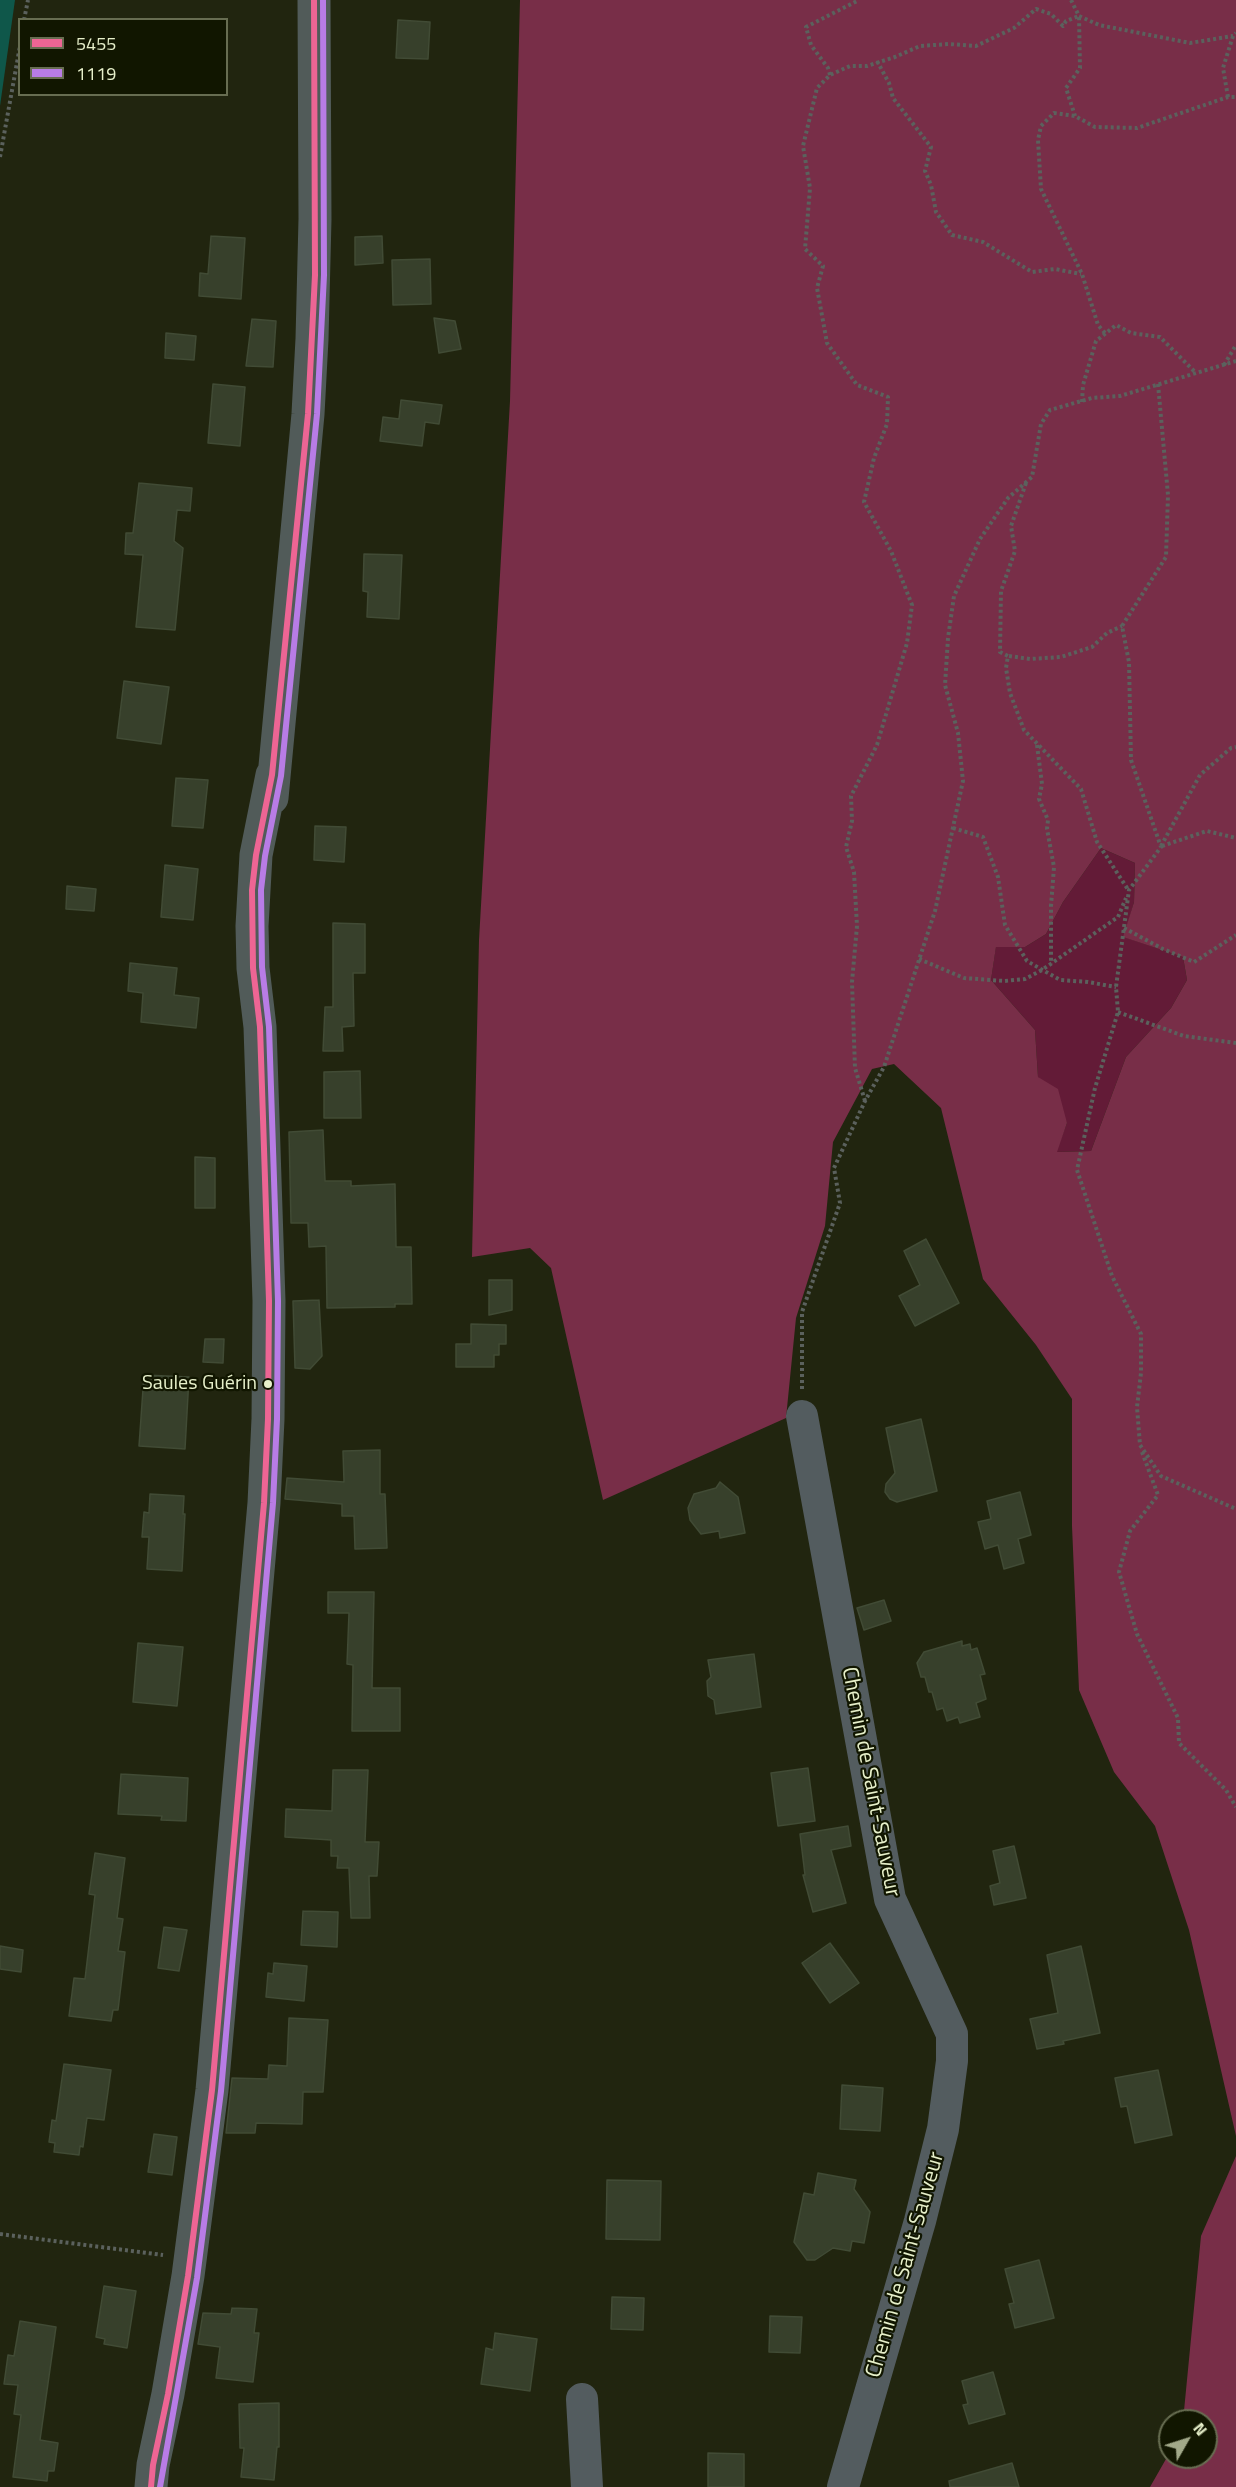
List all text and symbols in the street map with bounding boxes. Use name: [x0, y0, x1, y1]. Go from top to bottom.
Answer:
legend: [18, 18, 228, 96]
text: 5455: [76, 30, 116, 57]
text: 1119: [76, 60, 116, 87]
place label: Saules Guérin: [142, 1372, 257, 1396]
marker: Saules Guérin: [262, 1378, 274, 1390]
street label: Chemin de Saint-Sauveur: [835, 1665, 905, 1899]
street label: Chemin de Saint-Sauveur: [861, 2149, 951, 2381]
north arrow: [1158, 2409, 1218, 2469]
text: N: [1188, 2417, 1213, 2441]

